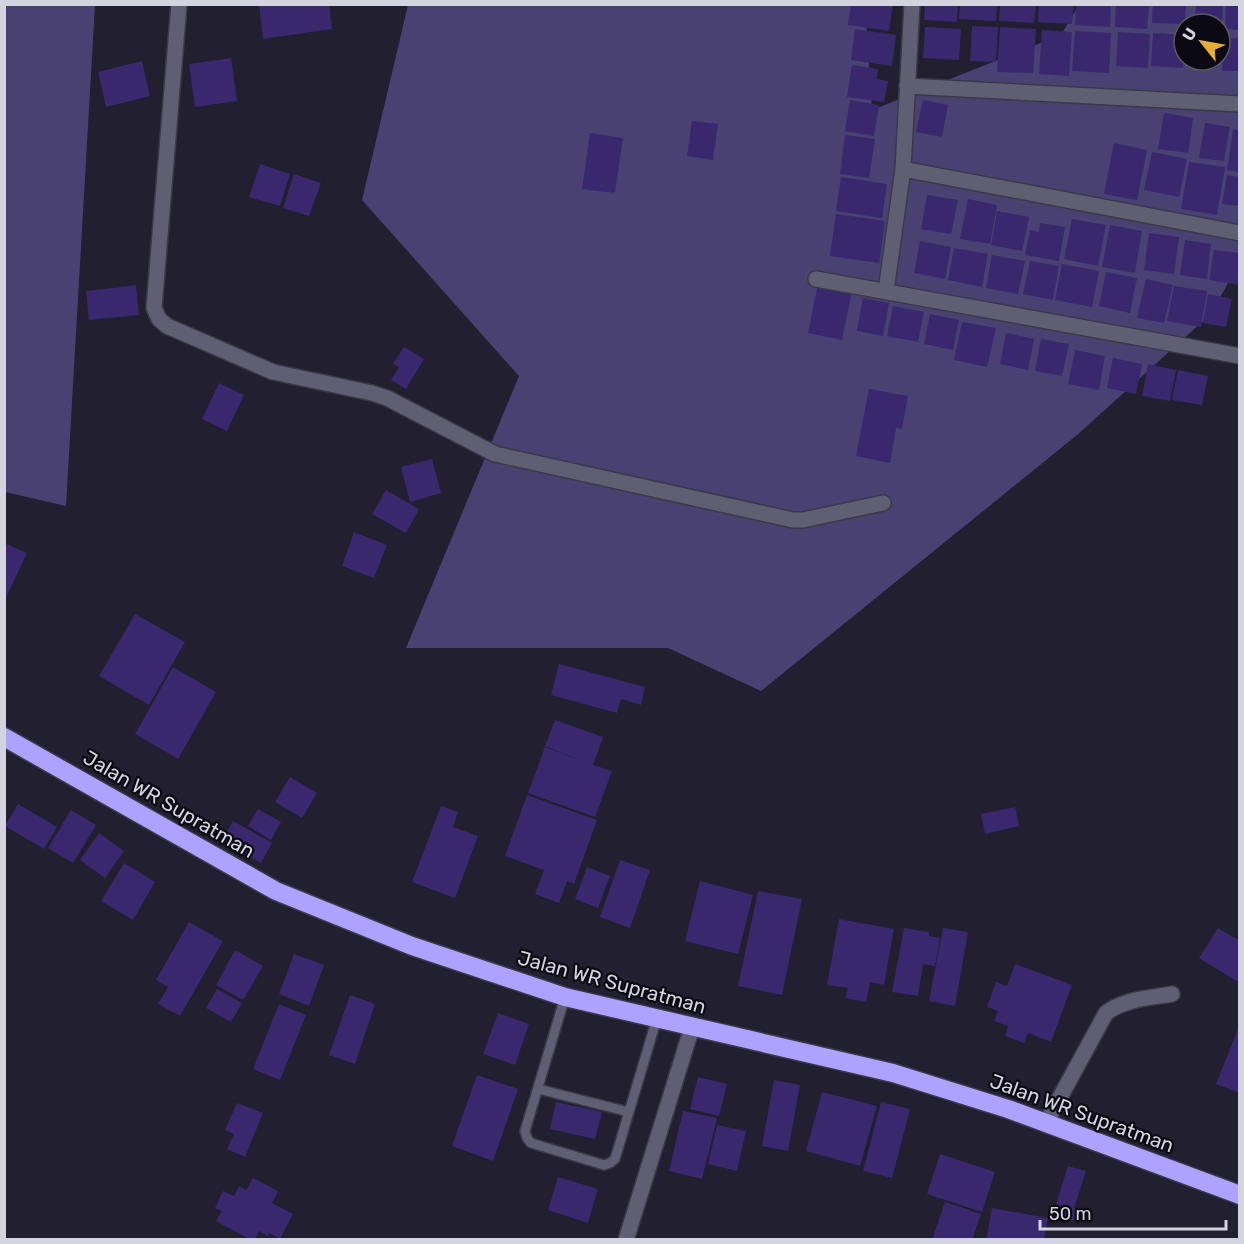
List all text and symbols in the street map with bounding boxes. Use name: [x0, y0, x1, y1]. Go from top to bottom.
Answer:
north arrow: [1172, 12, 1232, 72]
text: U: [1178, 25, 1201, 44]
street label: Jalan WR Supratman: [79, 745, 259, 863]
street label: Jalan WR Supratman: [515, 945, 709, 1019]
street label: Jalan WR Supratman: [987, 1069, 1177, 1157]
scale bar: [1040, 1193, 1226, 1231]
text: 50 m: [1049, 1203, 1092, 1225]

